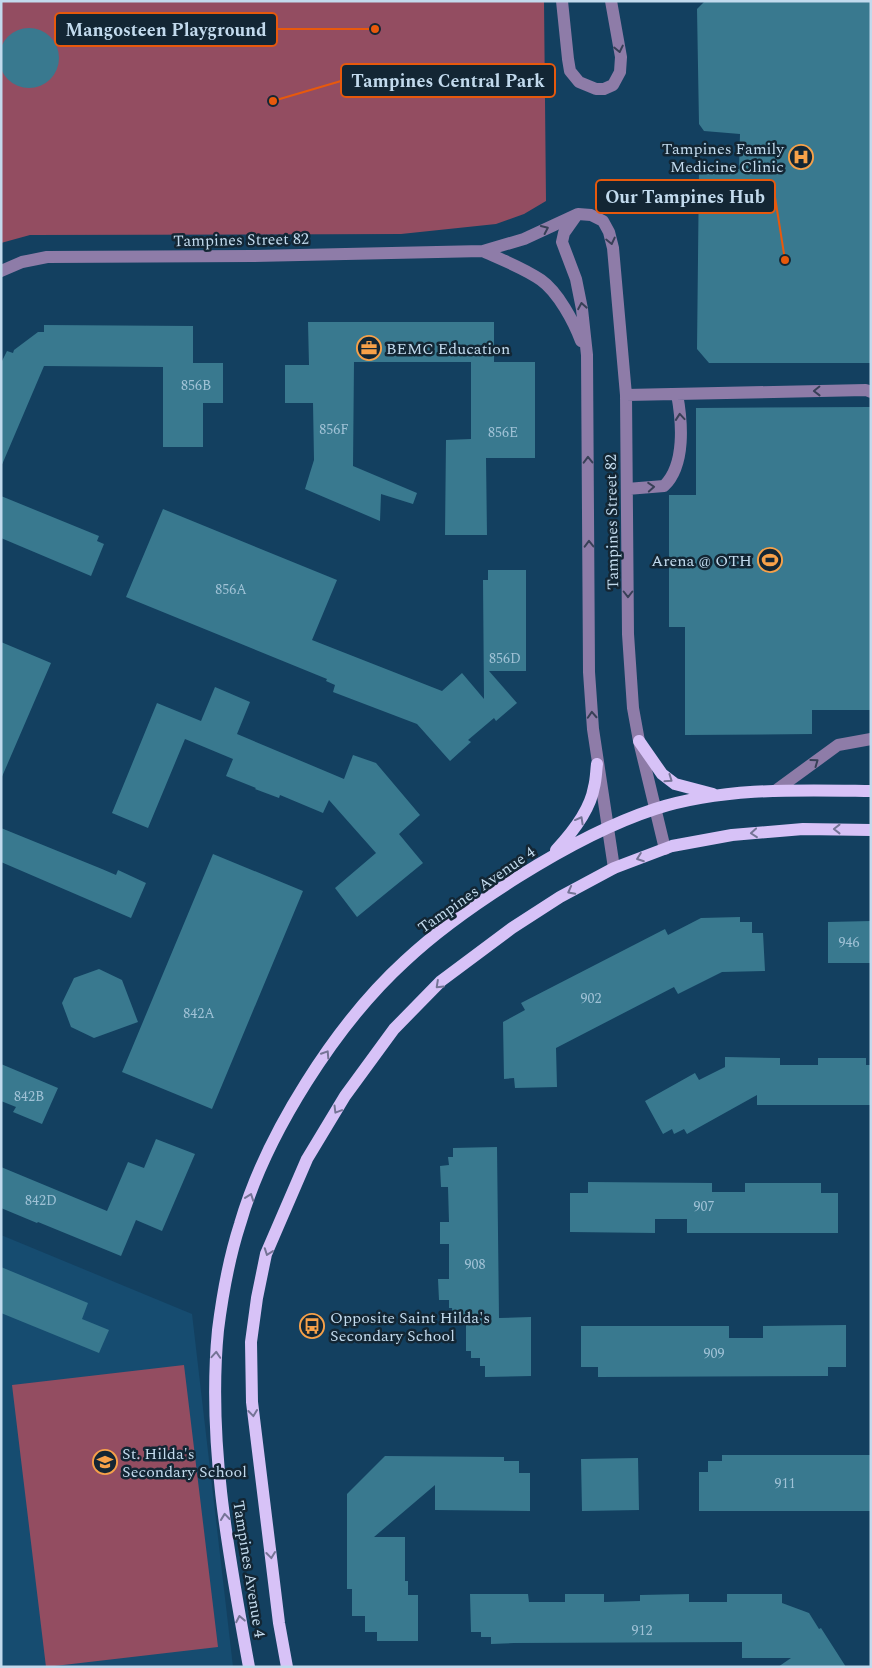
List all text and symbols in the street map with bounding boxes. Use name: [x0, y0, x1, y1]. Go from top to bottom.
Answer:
callout: Mangosteen Playground: [55, 13, 277, 46]
text: Mangosteen Playground: [65, 17, 267, 44]
one-way arrow: [613, 45, 624, 54]
callout: Tampines Central Park: [341, 64, 555, 97]
text: Tampines Central Park: [351, 68, 545, 95]
place label: Tampines Family Medicine Clinic: [662, 137, 785, 179]
hospital icon: Tampines Family Medicine Clinic: [788, 144, 814, 170]
callout: Our Tampines Hub: [596, 180, 775, 213]
text: Our Tampines Hub: [605, 184, 765, 211]
one-way arrow: [540, 225, 549, 235]
street label: Tampines Street 82: [173, 227, 309, 253]
one-way arrow: [605, 236, 616, 245]
one-way arrow: [577, 302, 587, 311]
office icon: BEMC Education: [356, 335, 382, 361]
place label: BEMC Education: [386, 337, 510, 361]
house number: 856B: [181, 375, 211, 396]
one-way arrow: [813, 386, 820, 396]
one-way arrow: [675, 413, 686, 421]
house number: 856F: [319, 419, 349, 440]
house number: 856E: [488, 422, 518, 443]
street label: Tampines Street 82: [599, 454, 625, 590]
one-way arrow: [583, 456, 593, 464]
one-way arrow: [647, 482, 655, 493]
one-way arrow: [583, 539, 594, 547]
sports icon: Arena @ OTH: [757, 547, 783, 573]
place label: Arena @ OTH: [651, 549, 752, 573]
house number: 856A: [215, 579, 247, 600]
one-way arrow: [623, 590, 633, 598]
house number: 856D: [489, 648, 521, 669]
one-way arrow: [586, 711, 597, 719]
one-way arrow: [809, 759, 819, 768]
one-way arrow: [663, 773, 673, 782]
one-way arrow: [573, 816, 583, 825]
one-way arrow: [833, 824, 840, 834]
one-way arrow: [750, 827, 758, 838]
street label: Tampines Avenue 4: [413, 840, 540, 939]
one-way arrow: [636, 852, 645, 862]
one-way arrow: [567, 884, 576, 894]
house number: 946: [839, 932, 860, 953]
one-way arrow: [435, 979, 444, 988]
house number: 902: [581, 988, 602, 1009]
house number: 842A: [183, 1003, 215, 1024]
one-way arrow: [320, 1050, 329, 1060]
house number: 842B: [14, 1086, 44, 1107]
one-way arrow: [333, 1105, 343, 1114]
house number: 842D: [25, 1190, 57, 1211]
one-way arrow: [243, 1193, 254, 1202]
house number: 907: [694, 1196, 715, 1217]
one-way arrow: [264, 1247, 274, 1256]
house number: 908: [465, 1254, 486, 1275]
place label: Opposite Saint Hilda's Secondary School: [330, 1306, 490, 1348]
bus stop icon: Opposite Saint Hilda's Secondary School: [299, 1313, 325, 1339]
house number: 909: [704, 1343, 725, 1364]
one-way arrow: [211, 1351, 222, 1359]
one-way arrow: [247, 1409, 258, 1417]
place label: St. Hilda's Secondary School: [122, 1442, 247, 1484]
school or university icon: St. Hilda's Secondary School: [92, 1449, 118, 1475]
house number: 911: [775, 1473, 796, 1494]
street label: Tampines Avenue 4: [226, 1499, 272, 1639]
one-way arrow: [220, 1513, 231, 1521]
one-way arrow: [265, 1551, 276, 1559]
one-way arrow: [236, 1614, 246, 1623]
house number: 912: [632, 1620, 653, 1641]

